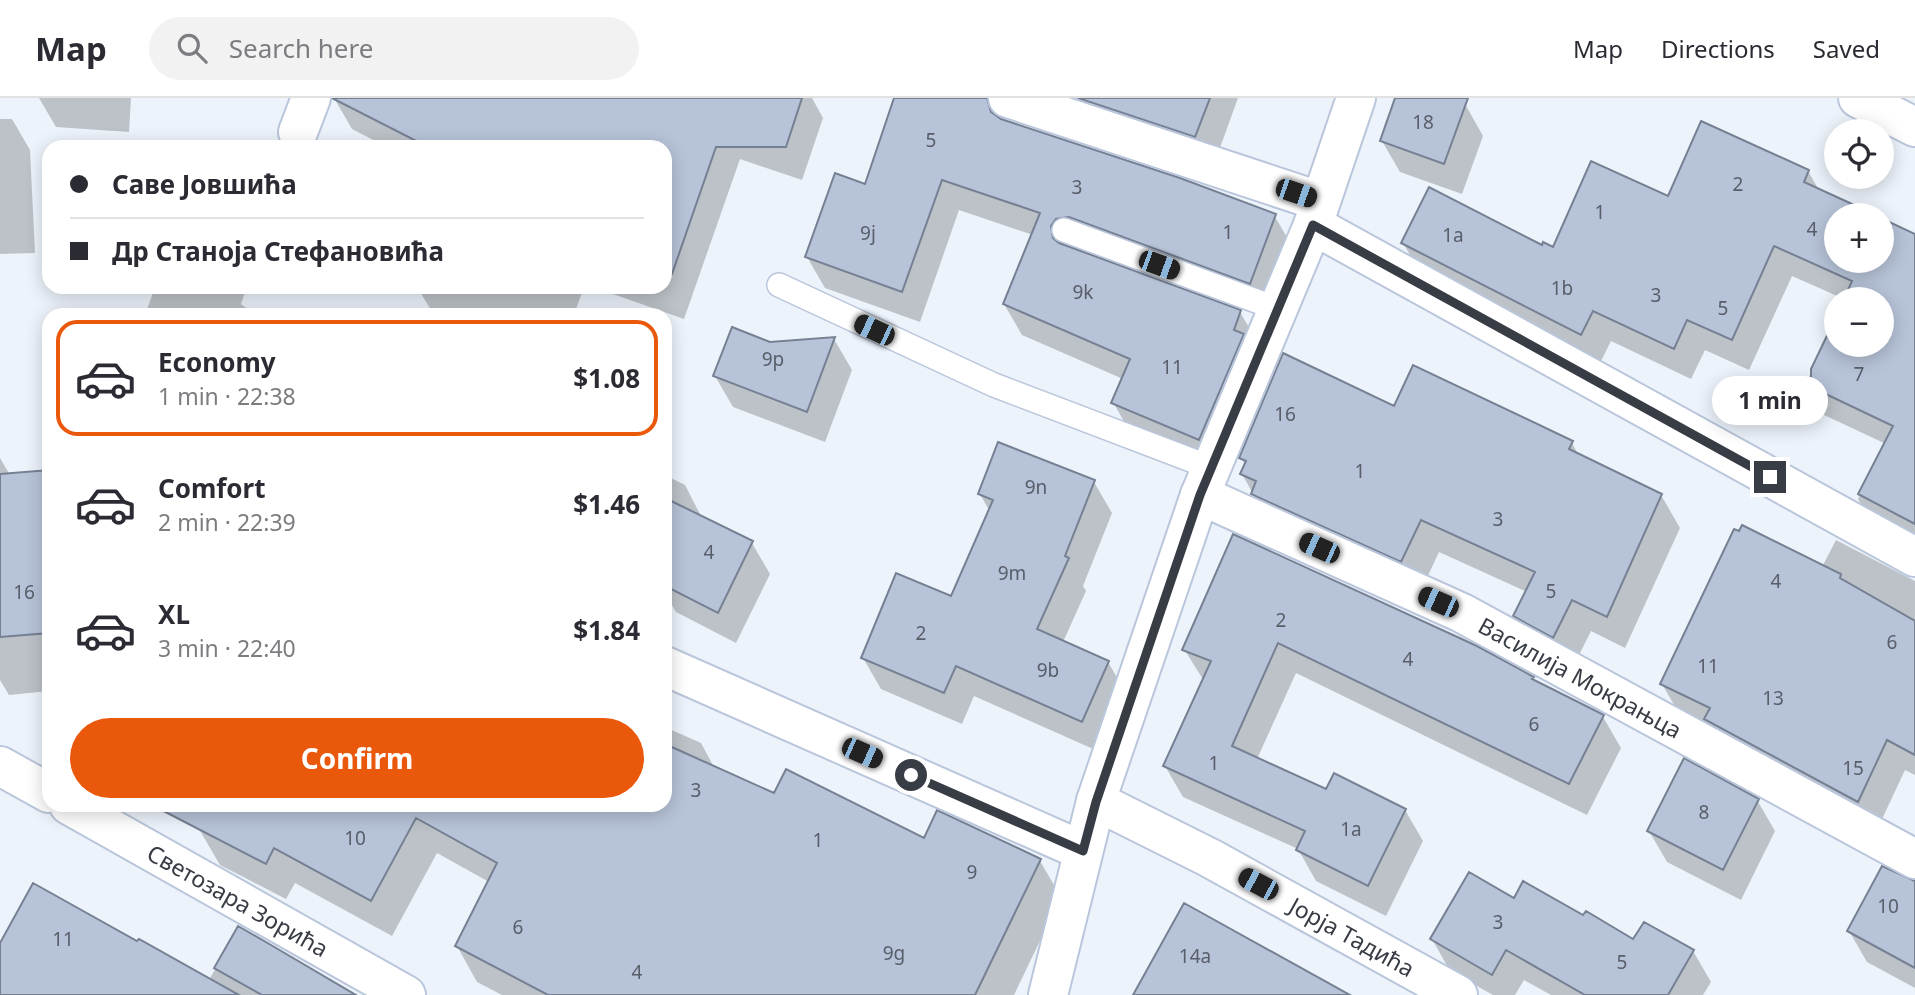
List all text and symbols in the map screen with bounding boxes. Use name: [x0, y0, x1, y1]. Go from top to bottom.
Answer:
search box: [149, 17, 639, 80]
text: Map: [35, 26, 107, 71]
icon: search: [173, 29, 211, 67]
text: Search here: [229, 30, 373, 66]
text: Map: [1573, 32, 1623, 65]
text: Directions: [1661, 32, 1775, 65]
text: Saved: [1813, 32, 1880, 65]
house number: 18: [1412, 109, 1434, 135]
map controls: [1824, 119, 1894, 357]
button: locate: [1824, 119, 1894, 189]
house number: 5: [926, 127, 936, 153]
text: Саве Јовшића: [112, 166, 297, 202]
house number: 2: [1733, 171, 1743, 197]
house number: 3: [1072, 174, 1082, 200]
car: [1273, 176, 1320, 210]
house number: 1: [1595, 199, 1605, 225]
button: +: [1824, 203, 1894, 273]
house number: 4: [1807, 216, 1818, 242]
house number: 1: [1223, 219, 1233, 245]
house number: 9j: [860, 220, 876, 246]
house number: 1a: [1442, 222, 1464, 248]
text: Др Станоја Стефановића: [112, 233, 444, 269]
car: [1136, 248, 1183, 282]
house number: 1b: [1551, 275, 1573, 301]
house number: 9k: [1072, 279, 1094, 305]
house number: 3: [1651, 282, 1661, 308]
button: −: [1824, 287, 1894, 357]
house number: 5: [1718, 295, 1728, 321]
car: [851, 312, 898, 348]
text: Economy: [158, 344, 276, 380]
house number: 9p: [762, 346, 784, 372]
icon: car: [74, 347, 137, 410]
house number: 11: [1161, 354, 1183, 380]
text: $1.08: [573, 360, 640, 396]
house number: 7: [1854, 361, 1864, 387]
callout: 1 min: [1712, 376, 1828, 424]
text: 1 min · 22:38: [158, 380, 296, 412]
text: 1 min: [1738, 384, 1802, 416]
house number: 16: [1274, 401, 1296, 427]
house number: 1: [1355, 458, 1365, 484]
route end: [1754, 461, 1786, 493]
text: Comfort: [158, 470, 266, 506]
icon: car: [74, 473, 137, 536]
house number: 9n: [1025, 474, 1047, 500]
text: $1.46: [573, 486, 640, 522]
text: 2 min · 22:39: [158, 506, 296, 538]
house number: 3: [1493, 506, 1503, 532]
car: [1296, 530, 1343, 566]
house number: 4: [704, 539, 715, 565]
house number: 9m: [998, 560, 1026, 586]
house number: 4: [1771, 568, 1782, 594]
house number: 5: [1546, 578, 1556, 604]
house number: 16: [13, 579, 35, 605]
car: [1415, 584, 1462, 620]
text: XL: [158, 596, 190, 632]
icon: car: [74, 599, 137, 662]
house number: 2: [1276, 607, 1286, 633]
street label: Василија Мокрањца: [1473, 609, 1688, 745]
text: $1.84: [573, 612, 640, 648]
house number: 2: [916, 620, 926, 646]
house number: 6: [1887, 629, 1897, 655]
text: 3 min · 22:40: [158, 632, 296, 664]
house number: 4: [1403, 646, 1414, 672]
house number: 11: [1697, 653, 1719, 679]
house number: 9b: [1037, 657, 1059, 683]
house number: 13: [1762, 685, 1784, 711]
house number: 6: [1529, 711, 1539, 737]
button: Confirm: [70, 718, 644, 798]
car: [839, 735, 886, 771]
house number: 1: [1209, 750, 1219, 776]
house number: 15: [1842, 755, 1864, 781]
route start: [895, 759, 927, 791]
house number: 3: [691, 777, 701, 803]
house number: 8: [1699, 799, 1709, 825]
house number: 1a: [1340, 816, 1362, 842]
house number: 10: [344, 825, 366, 851]
house number: 1: [813, 827, 823, 853]
street label: Светозара Зорића: [142, 836, 334, 964]
house number: 9: [967, 859, 977, 885]
car: [1235, 865, 1282, 903]
street label: Јорја Тадића: [1282, 888, 1421, 984]
house number: 10: [1877, 893, 1899, 919]
house number: 3: [1493, 909, 1503, 935]
house number: 6: [513, 914, 523, 940]
house number: 11: [52, 926, 74, 952]
house number: 9g: [883, 940, 905, 966]
house number: 14a: [1179, 943, 1211, 969]
house number: 5: [1617, 949, 1627, 975]
house number: 4: [632, 959, 643, 985]

